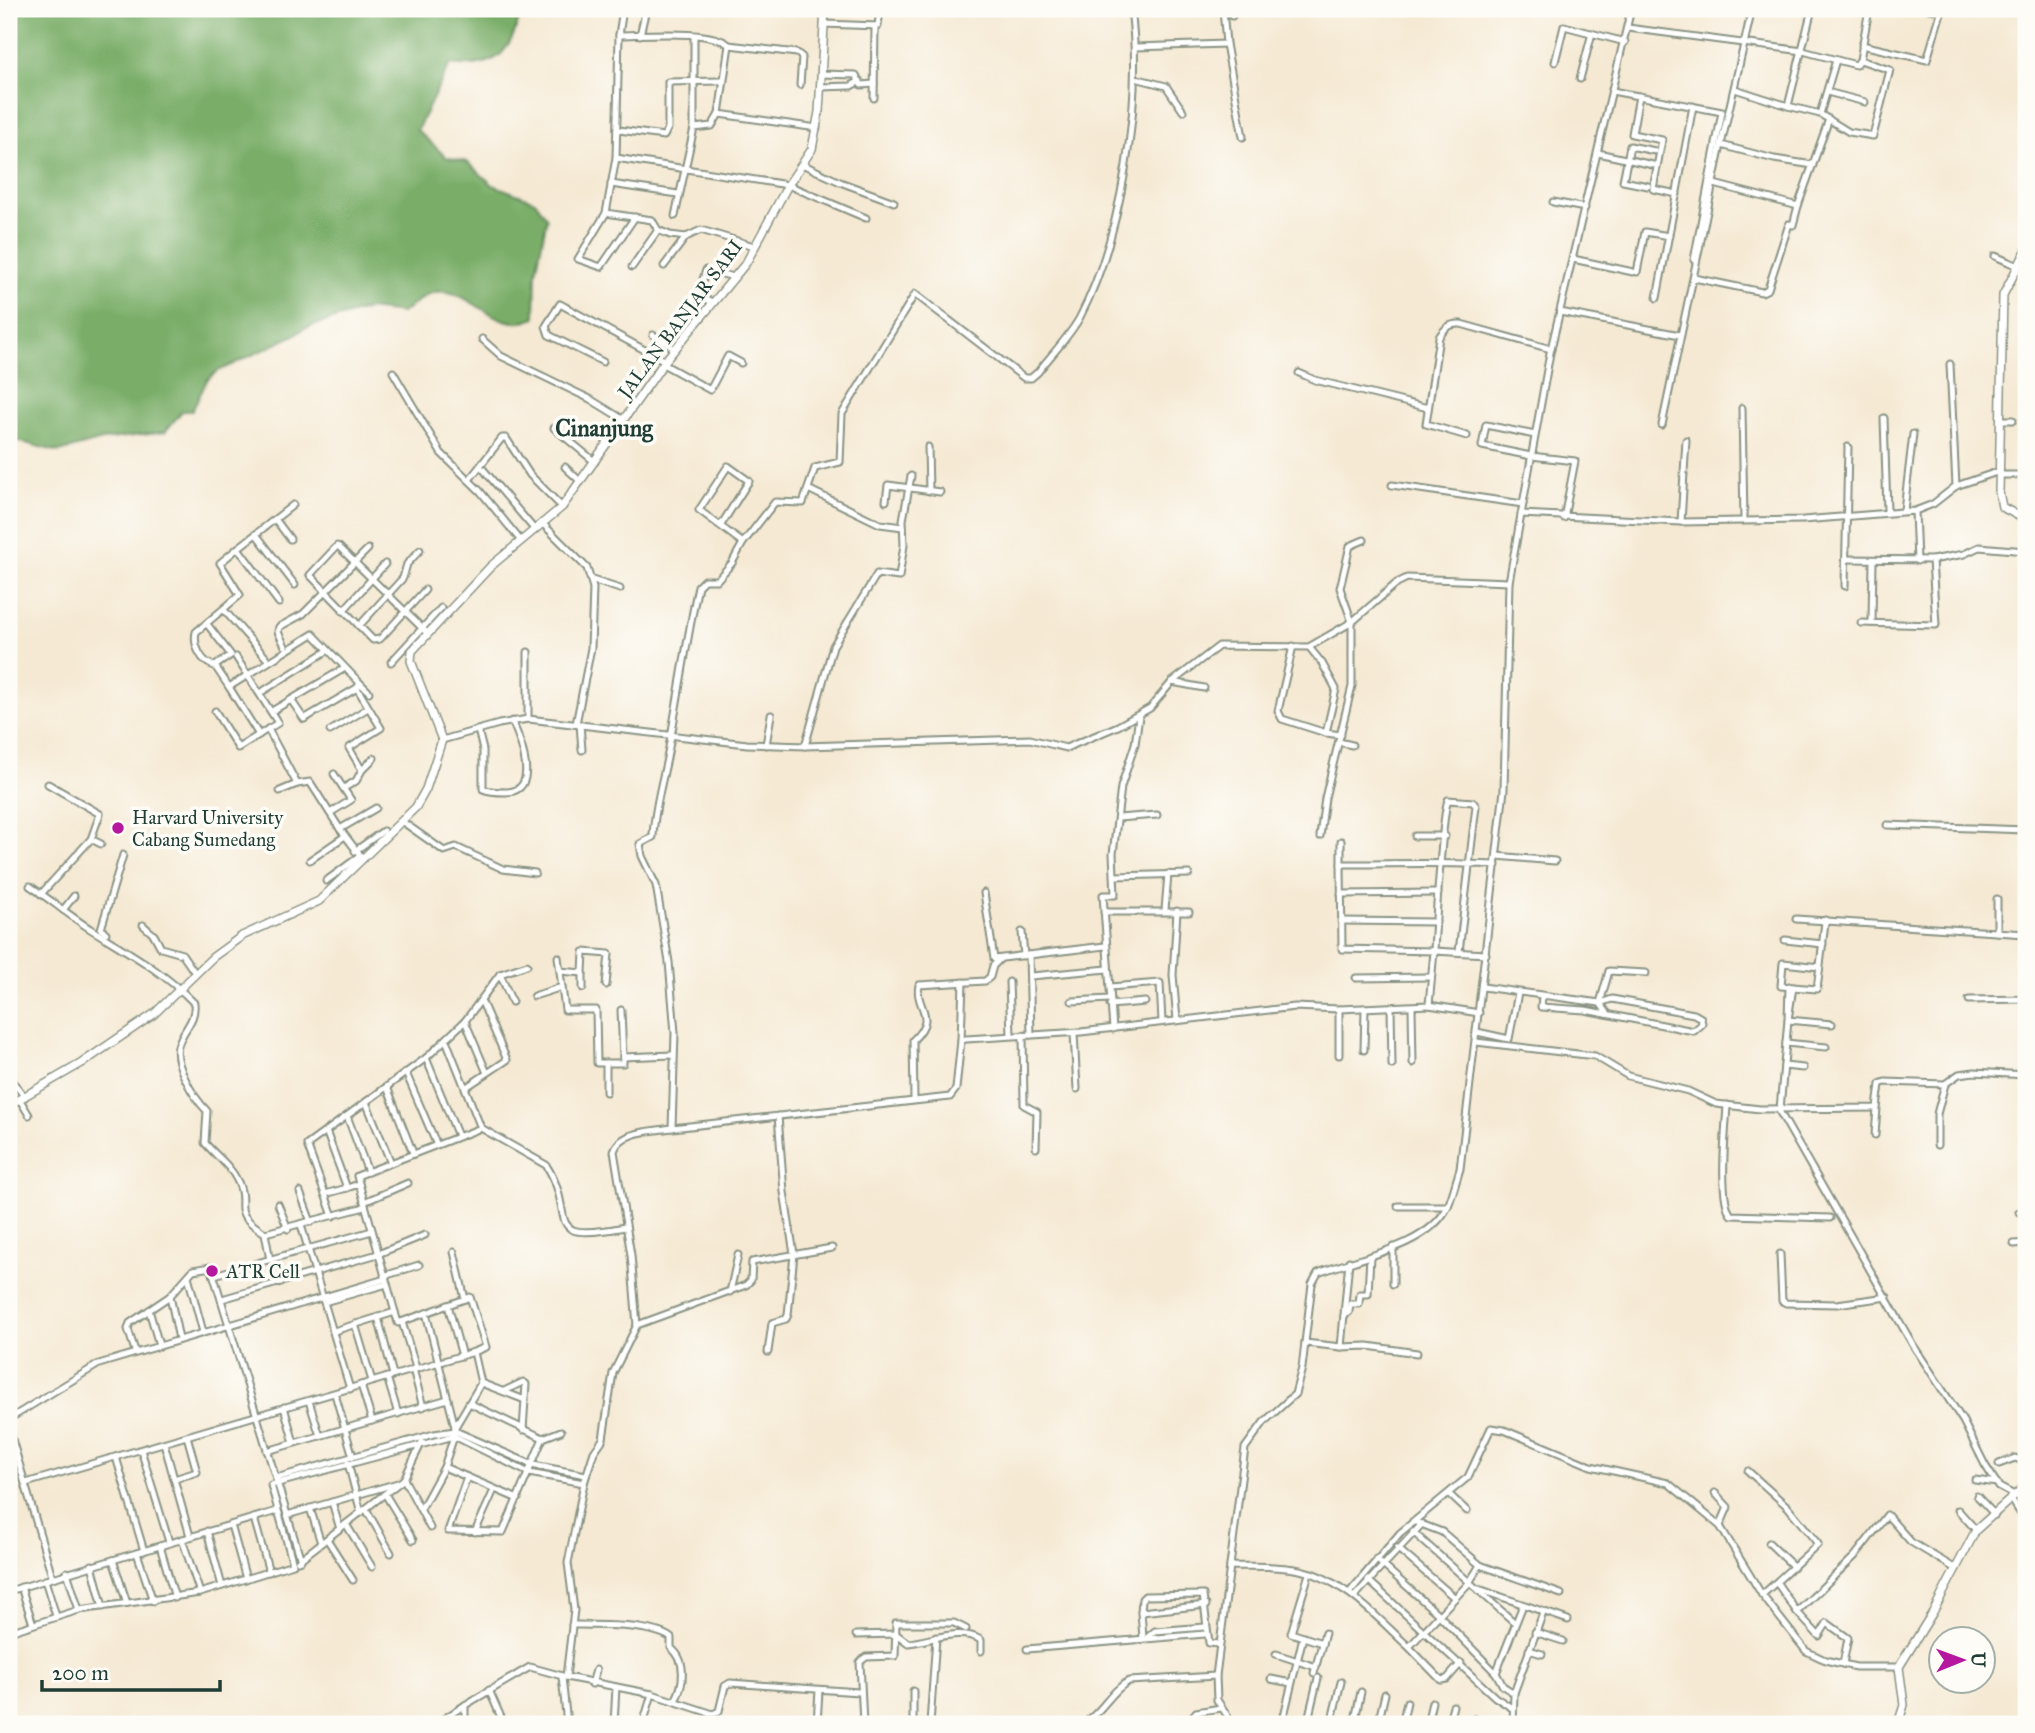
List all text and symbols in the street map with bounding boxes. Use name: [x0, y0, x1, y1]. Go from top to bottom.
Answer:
street label: JALAN BANJAR SARI: [612, 235, 748, 405]
district label: Cinanjung: [555, 414, 654, 443]
place label: Harvard University Cabang Sumedang: [132, 806, 284, 852]
marker: Harvard University Cabang Sumedang: [110, 820, 126, 836]
place label: ATR Cell: [225, 1260, 301, 1283]
marker: ATR Cell: [204, 1263, 220, 1279]
north arrow: [1926, 1624, 1996, 1694]
scale bar: [42, 1649, 220, 1693]
text: U: [1967, 1652, 1990, 1668]
text: 200 m: [52, 1660, 109, 1686]

